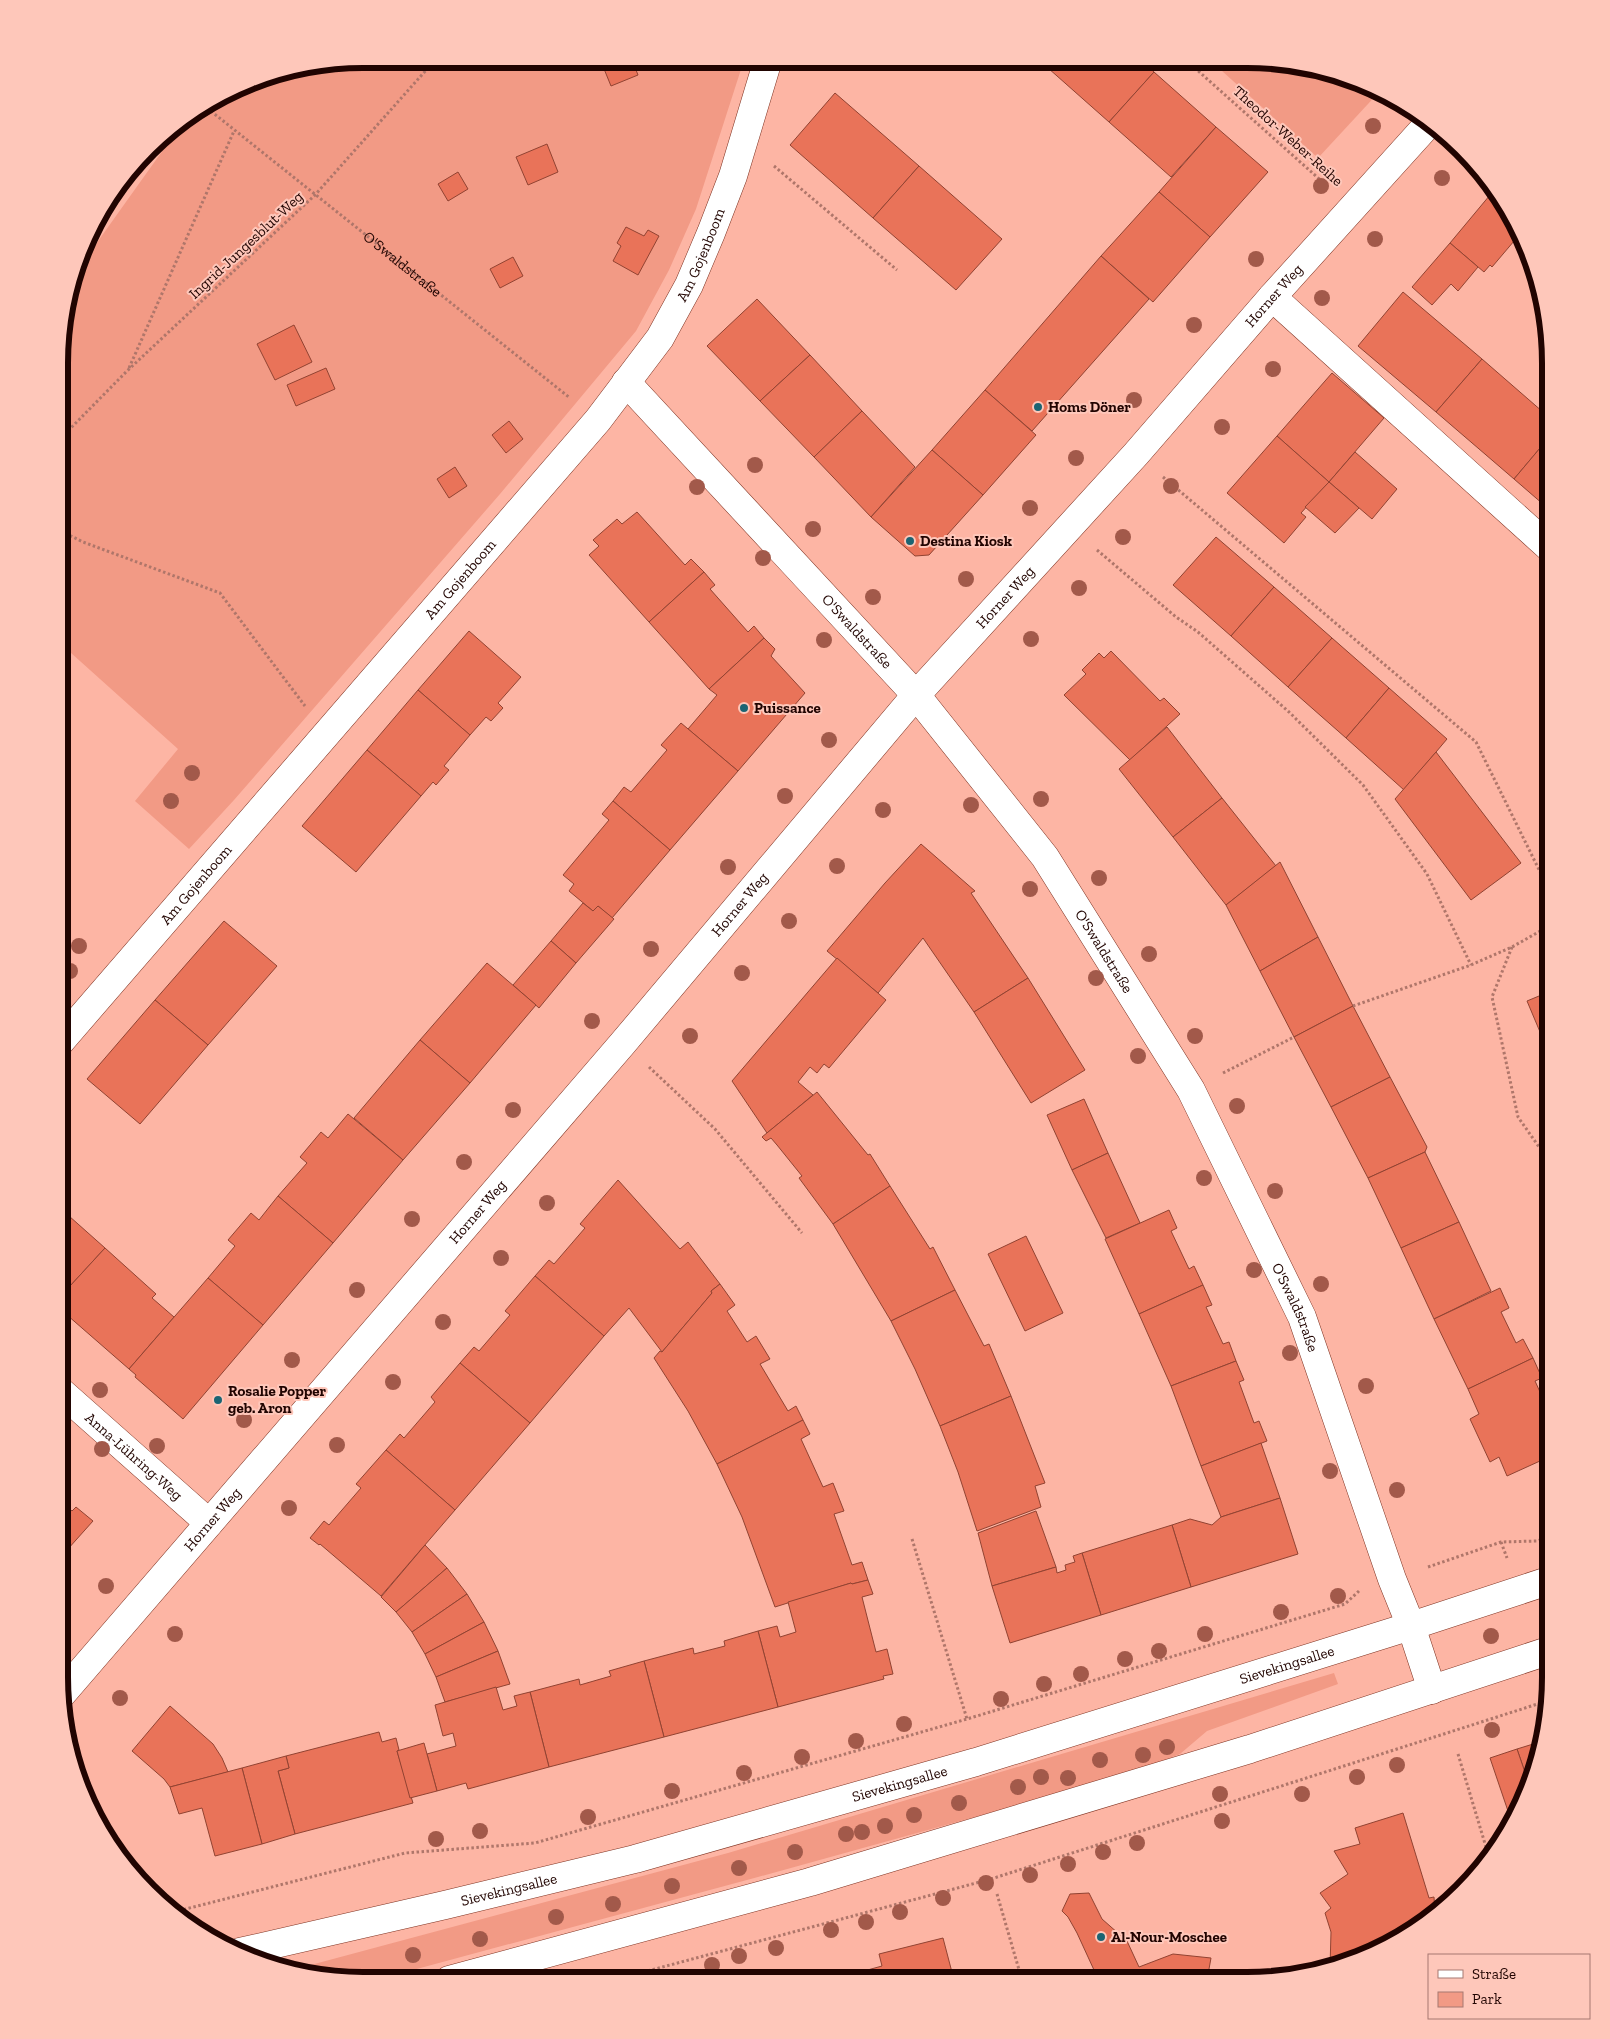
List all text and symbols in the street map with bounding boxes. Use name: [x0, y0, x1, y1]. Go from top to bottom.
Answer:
street label: Theodor-Weber-Reihe: [1229, 82, 1347, 190]
street label: Ingrid-Jungesblut-Weg: [185, 187, 307, 303]
street label: Am Gojenboom: [673, 206, 729, 305]
street label: O'Swaldstraße: [359, 227, 445, 301]
street label: Horner Weg: [1241, 260, 1306, 331]
place label: Homs Döner: [1048, 398, 1131, 416]
marker: Homs Döner: [1032, 401, 1044, 413]
place label: Destina Kiosk: [920, 532, 1013, 550]
street label: Am Gojenboom: [421, 535, 500, 623]
marker: Destina Kiosk: [904, 535, 916, 547]
street label: Horner Weg: [972, 562, 1038, 632]
street label: O'Swaldstraße: [818, 590, 896, 672]
place label: Puissance: [754, 699, 821, 717]
marker: Puissance: [738, 702, 750, 714]
street label: Am Gojenboom: [157, 841, 236, 928]
street label: Horner Weg: [708, 869, 772, 940]
street label: O'Swaldstraße: [1071, 906, 1137, 996]
street label: Horner Weg: [445, 1176, 510, 1247]
street label: O'Swaldstraße: [1268, 1260, 1322, 1354]
place label: Rosalie Popper geb. Aron: [228, 1382, 327, 1417]
marker: Rosalie Popper geb. Aron: [212, 1394, 224, 1406]
street label: Anna-Lühring-Weg: [81, 1408, 186, 1504]
street label: Horner Weg: [180, 1484, 245, 1555]
street label: Sievekingsallee: [1237, 1642, 1336, 1688]
street label: Sievekingsallee: [850, 1762, 949, 1806]
street label: Sievekingsallee: [459, 1869, 559, 1910]
place label: Al-Nour-Moschee: [1111, 1928, 1227, 1946]
marker: Al-Nour-Moschee: [1095, 1931, 1107, 1943]
legend: [1428, 1954, 1590, 2019]
text: Straße: [1472, 1965, 1516, 1983]
text: Park: [1472, 1990, 1502, 2008]

